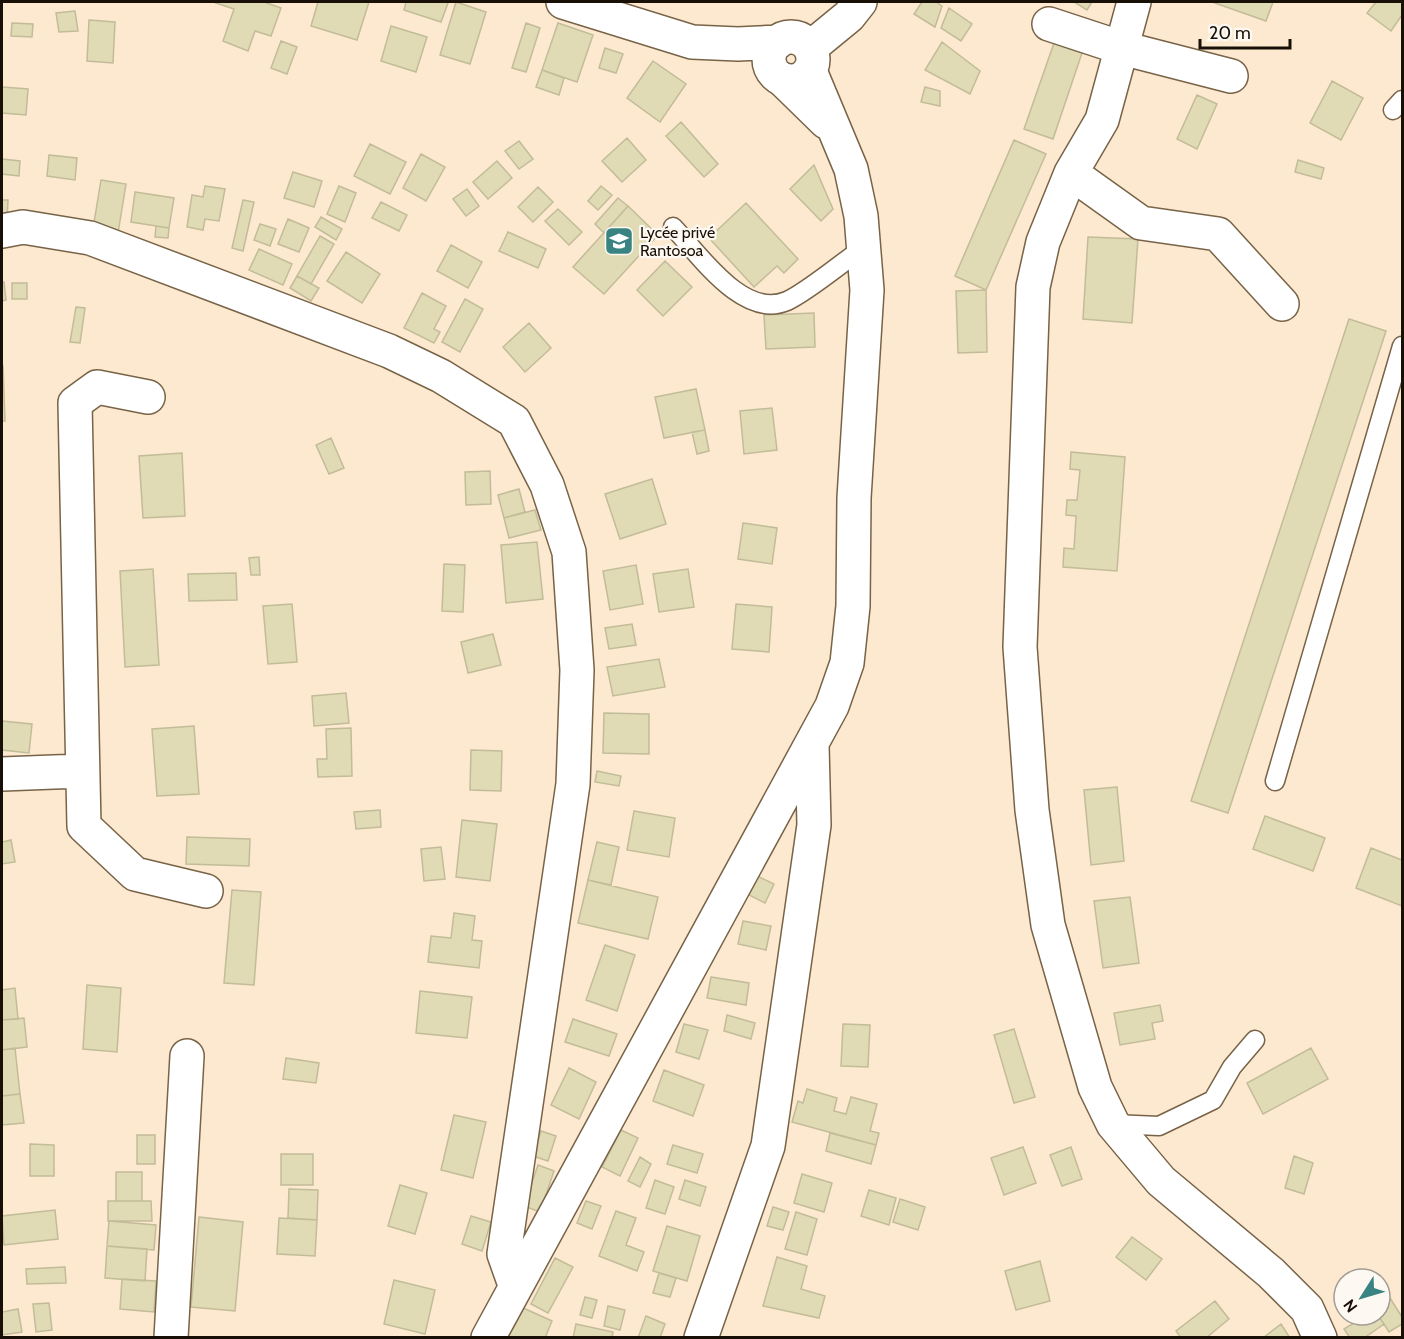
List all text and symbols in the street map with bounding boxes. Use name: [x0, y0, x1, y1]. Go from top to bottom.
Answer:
scale bar: [1200, 12, 1290, 50]
text: 20 m: [1209, 22, 1251, 44]
place label: Lycée privé Rantosoa: [640, 223, 715, 260]
school or university icon: Lycée privé Rantosoa: [603, 225, 635, 257]
north arrow: [1332, 1267, 1392, 1327]
text: N: [1339, 1295, 1361, 1316]

